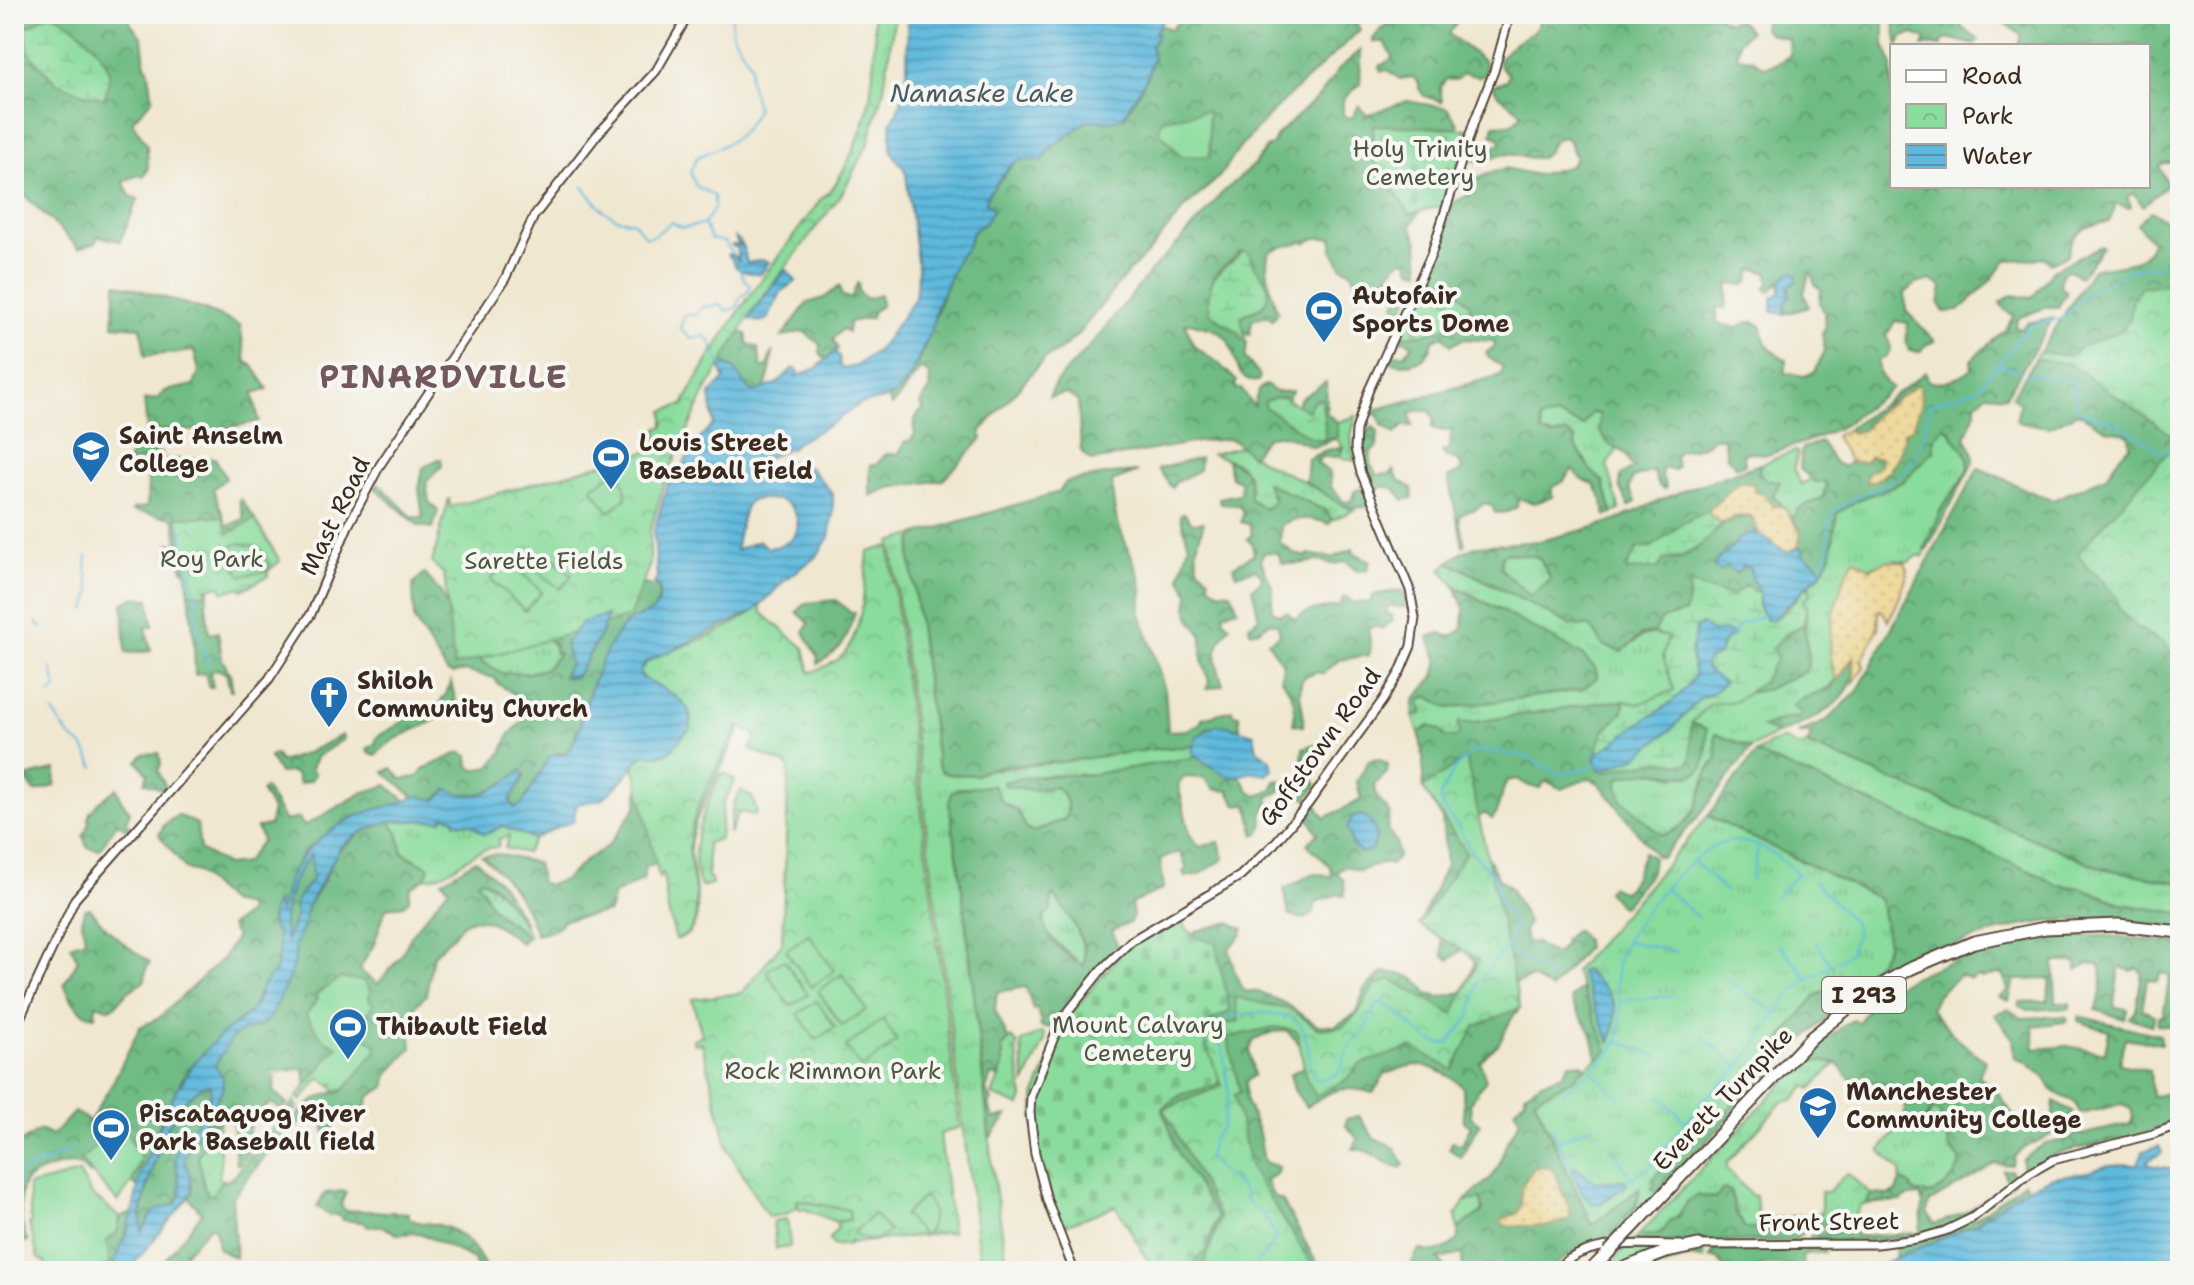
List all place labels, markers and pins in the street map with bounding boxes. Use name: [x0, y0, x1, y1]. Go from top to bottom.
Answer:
place label: Autofair Sports Dome: [1352, 280, 1510, 340]
sports icon: Autofair Sports Dome: [1303, 289, 1345, 344]
place label: Saint Anselm College: [119, 420, 283, 480]
place label: Louis Street Baseball Field: [639, 427, 813, 487]
school or university icon: Saint Anselm College: [70, 429, 112, 484]
sports icon: Louis Street Baseball Field: [590, 436, 632, 491]
place label: Shiloh Community Church: [357, 665, 588, 725]
church icon: Shiloh Community Church: [308, 674, 350, 729]
sports icon: Thibault Field: [327, 1006, 369, 1061]
place label: Thibault Field: [376, 1011, 548, 1043]
place label: Manchester Community College: [1846, 1076, 2082, 1136]
school or university icon: Manchester Community College: [1797, 1085, 1839, 1140]
place label: Piscataquog River Park Baseball field: [139, 1098, 375, 1158]
sports icon: Piscataquog River Park Baseball field: [90, 1107, 132, 1162]

